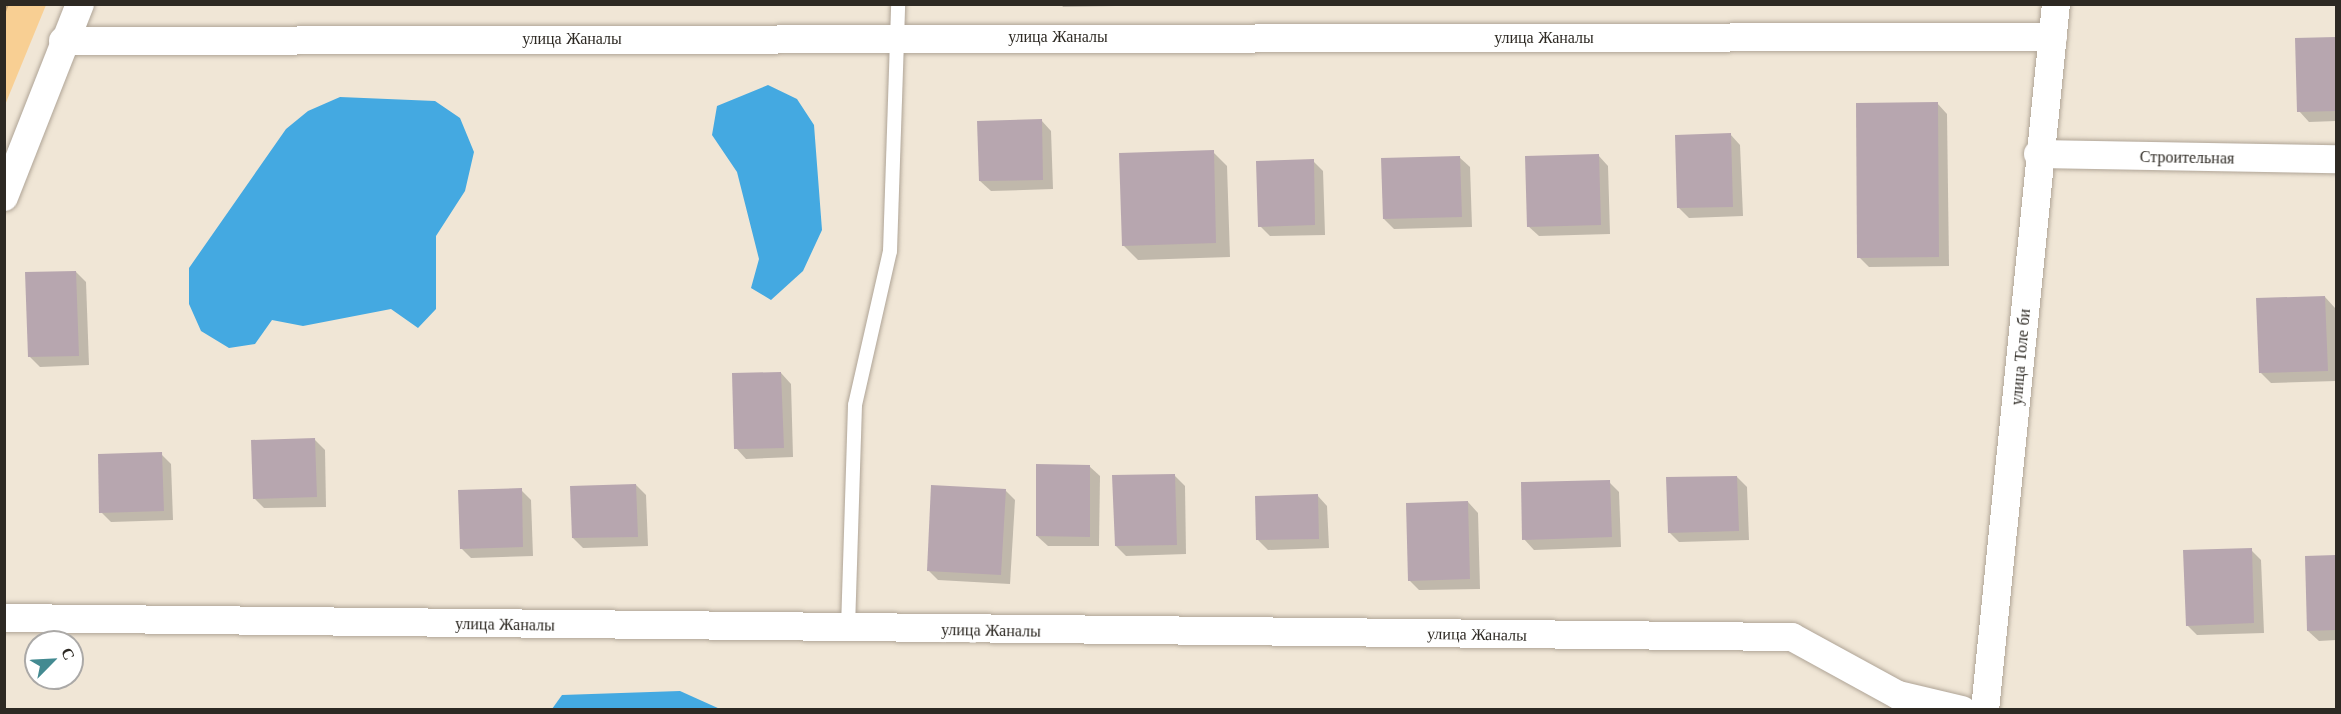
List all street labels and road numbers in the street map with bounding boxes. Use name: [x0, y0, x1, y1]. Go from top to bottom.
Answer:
street label: улица Жаналы: [1008, 26, 1108, 46]
street label: улица Жаналы: [1494, 27, 1594, 47]
street label: улица Жаналы: [522, 28, 622, 48]
street label: Строительная: [2140, 147, 2234, 167]
street label: улица Толе би: [2006, 308, 2034, 406]
street label: улица Жаналы: [455, 614, 555, 634]
street label: улица Жаналы: [941, 620, 1041, 640]
street label: улица Жаналы: [1427, 624, 1527, 644]

